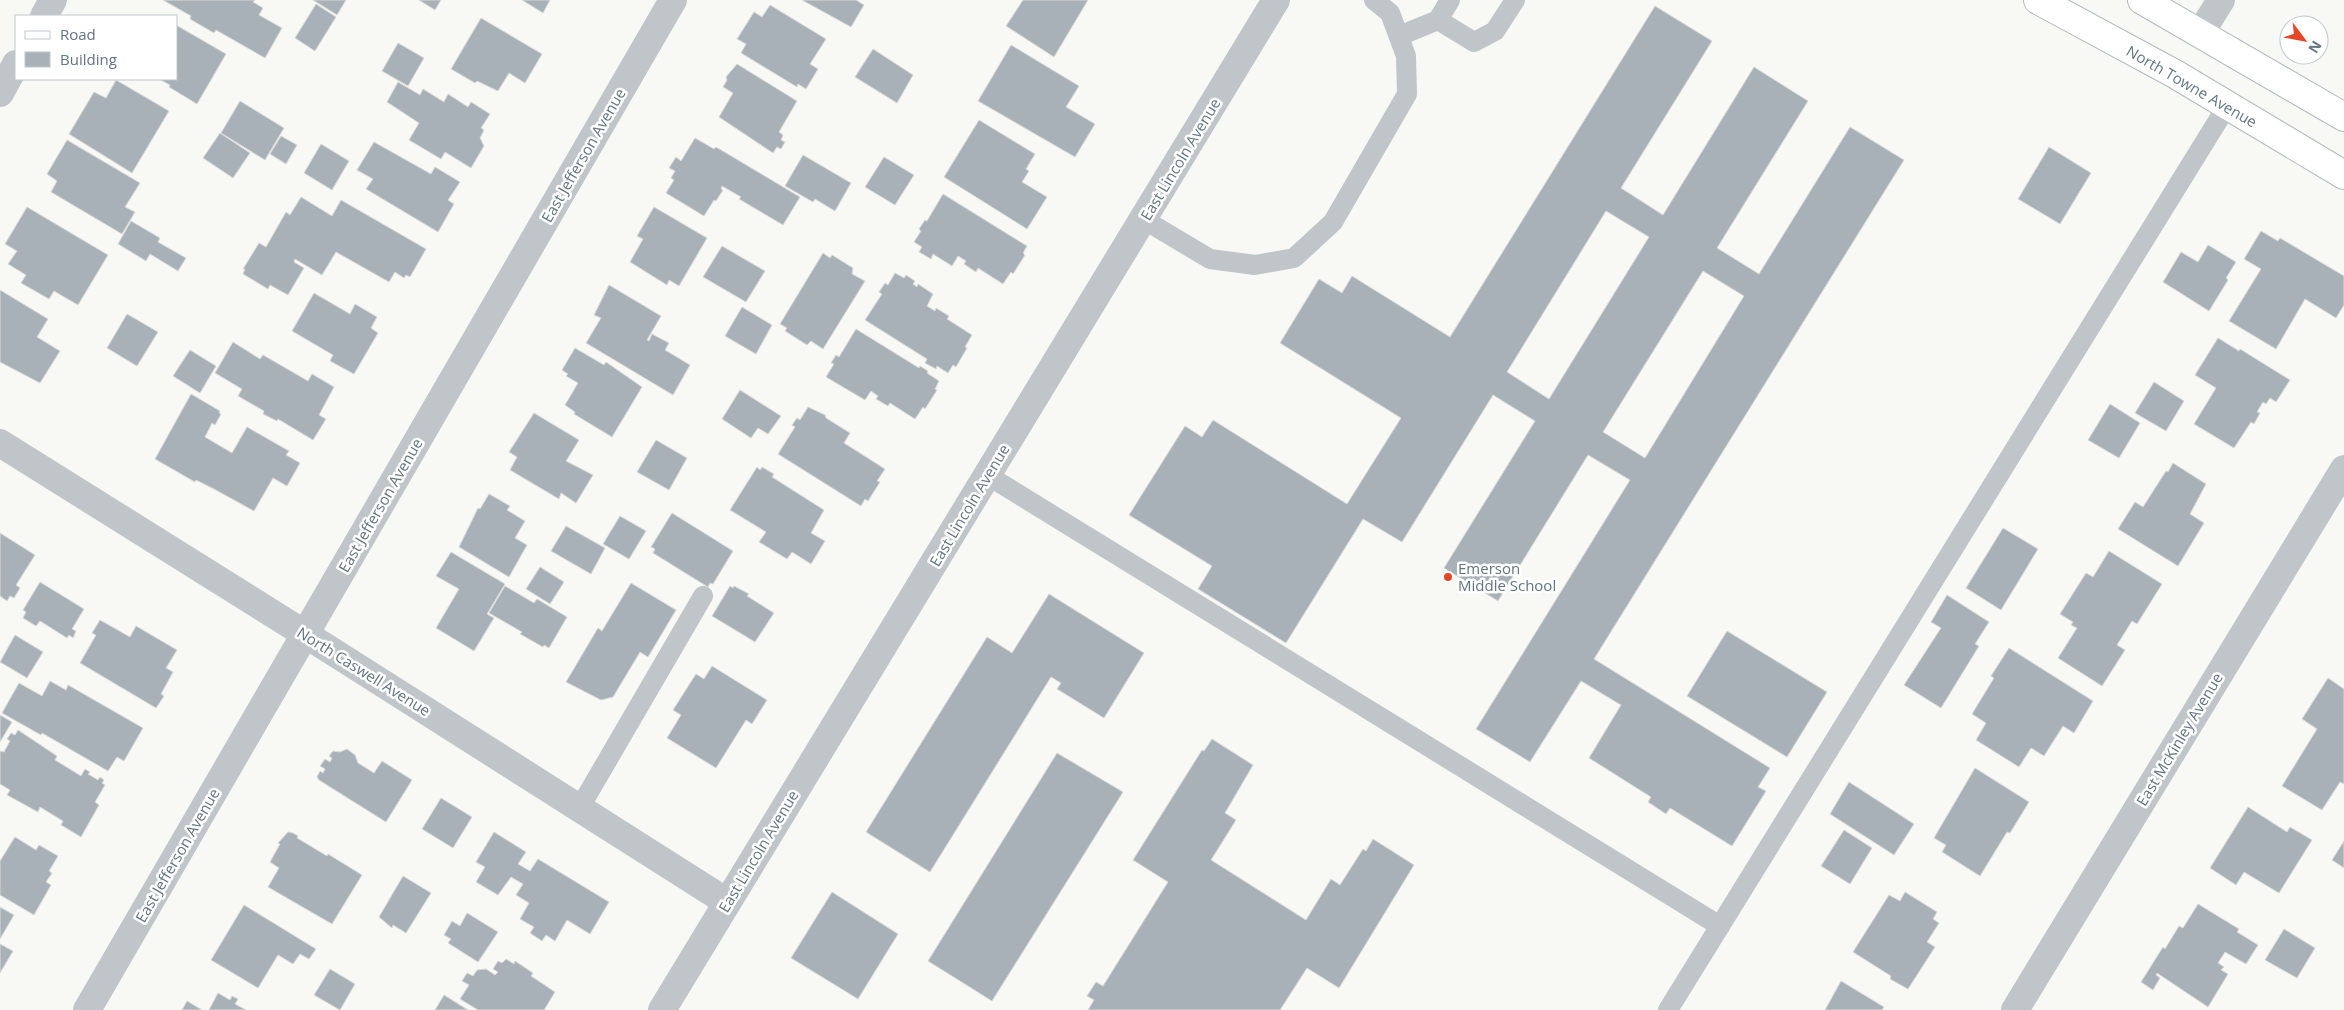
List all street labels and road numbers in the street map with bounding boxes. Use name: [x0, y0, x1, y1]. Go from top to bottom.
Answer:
street label: North Towne Avenue: [2123, 40, 2261, 132]
street label: East Jefferson Avenue: [536, 84, 630, 226]
street label: East Lincoln Avenue: [1136, 94, 1224, 224]
street label: East Jefferson Avenue: [333, 434, 427, 576]
street label: East Lincoln Avenue: [925, 440, 1013, 570]
street label: North Caswell Avenue: [294, 622, 434, 720]
street label: East McKinley Avenue: [2131, 669, 2227, 809]
street label: East Jefferson Avenue: [130, 784, 224, 926]
street label: East Lincoln Avenue: [714, 786, 802, 916]

